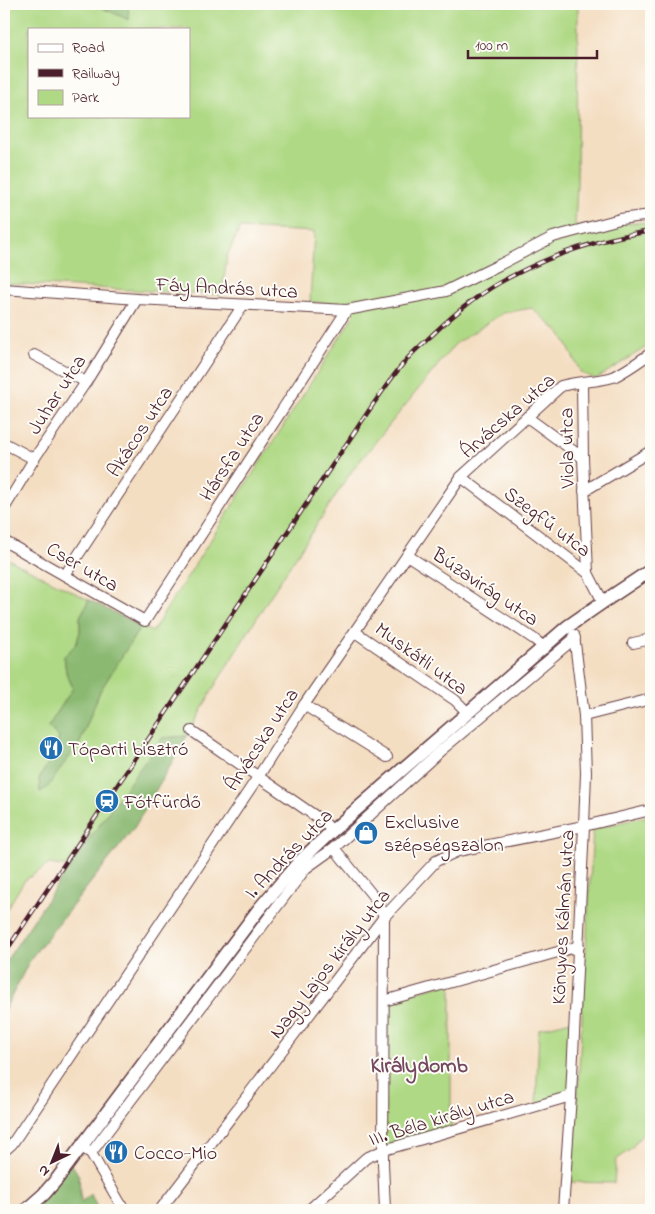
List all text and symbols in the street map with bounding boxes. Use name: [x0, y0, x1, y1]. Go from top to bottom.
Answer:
legend: [28, 28, 190, 118]
scale bar: [468, 28, 596, 60]
text: 100 m: [475, 35, 508, 57]
text: Road: [72, 37, 105, 59]
text: Railway: [72, 63, 120, 86]
text: Park: [72, 87, 100, 109]
street label: Fáy András utca: [154, 271, 298, 308]
street label: Juhar utca: [21, 350, 95, 441]
street label: Árvácska utca: [455, 367, 563, 466]
street label: Akácos utca: [101, 381, 181, 484]
street label: Hársfa utca: [193, 407, 273, 508]
street label: Viola utca: [553, 407, 584, 490]
street label: Szegfű utca: [496, 481, 596, 566]
street label: Cser utca: [40, 536, 123, 600]
street label: Búzavirág utca: [424, 541, 544, 635]
street label: Muskátli utca: [368, 616, 473, 704]
street label: Árvácska utca: [219, 683, 307, 798]
restaurant icon: Tóparti bisztró: [38, 735, 64, 761]
place label: Tóparti bisztró: [68, 736, 188, 765]
station icon: Fótfürdő: [94, 788, 120, 814]
place label: Fótfürdő: [123, 789, 201, 818]
street label: I. András utca: [239, 803, 341, 907]
place label: Exclusive szépségszalon: [384, 809, 504, 862]
shop icon: Exclusive szépségszalon: [353, 820, 379, 846]
street label: Könyves Kálmán utca: [545, 829, 584, 1005]
street label: Nagy Lajos király utca: [263, 883, 400, 1046]
district label: Királydomb: [370, 1052, 468, 1084]
street label: III. Béla király utca: [365, 1083, 518, 1155]
north arrow: [28, 1136, 78, 1186]
restaurant icon: Cocco-Mio: [103, 1139, 129, 1165]
place label: Cocco-Mio: [134, 1140, 217, 1169]
text: N: [34, 1160, 55, 1181]

